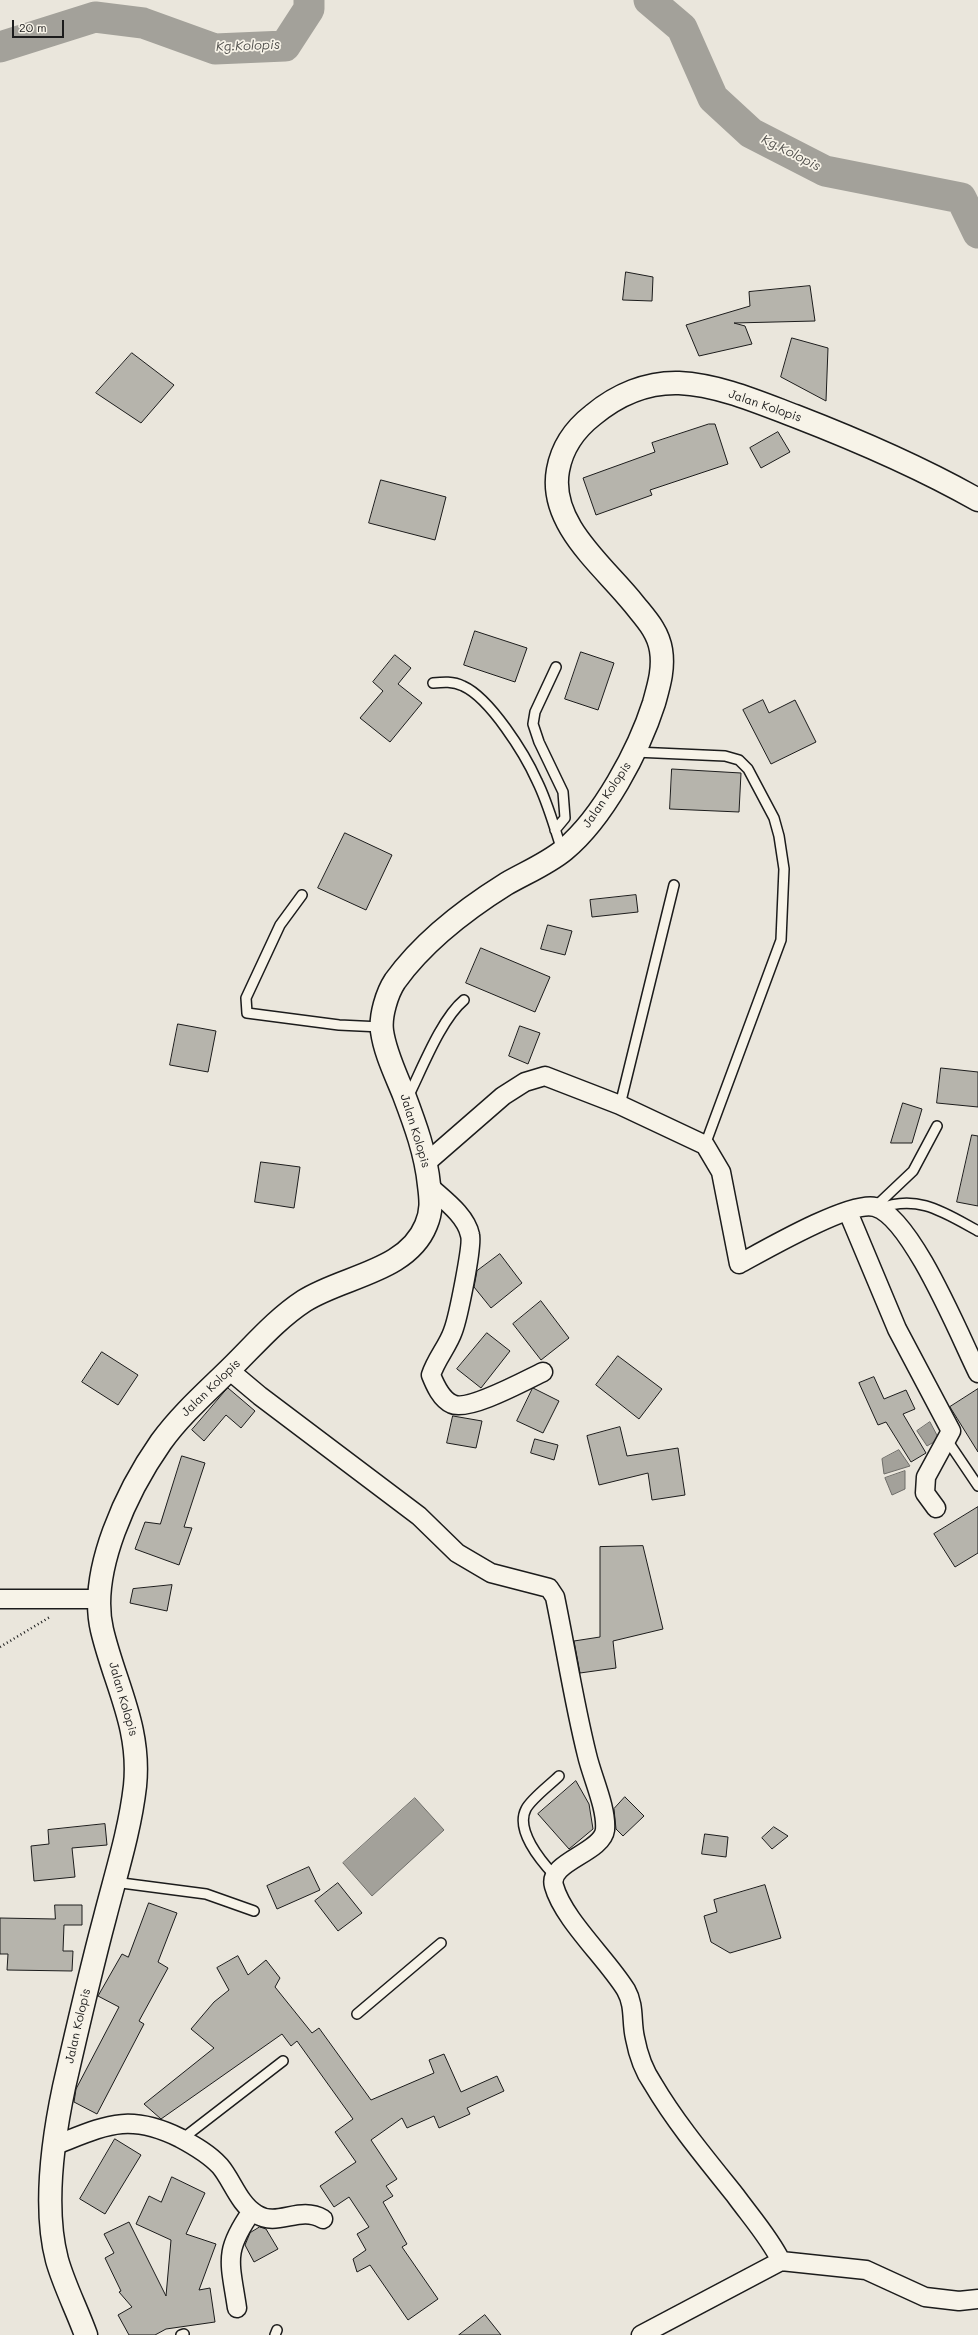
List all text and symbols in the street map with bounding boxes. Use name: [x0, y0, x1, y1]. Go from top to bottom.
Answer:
scale bar: [14, 12, 66, 38]
text: 20 m: [19, 19, 47, 35]
water label: Kg.Kolopis: [216, 37, 280, 55]
water label: Kg.Kolopis: [759, 131, 823, 175]
street label: Jalan Kolopis: [727, 387, 803, 425]
street label: Jalan Kolopis: [580, 759, 634, 831]
street label: Jalan Kolopis: [397, 1092, 433, 1170]
street label: Jalan Kolopis: [178, 1356, 244, 1420]
street label: Jalan Kolopis: [106, 1660, 140, 1738]
street label: Jalan Kolopis: [62, 1987, 94, 2065]

